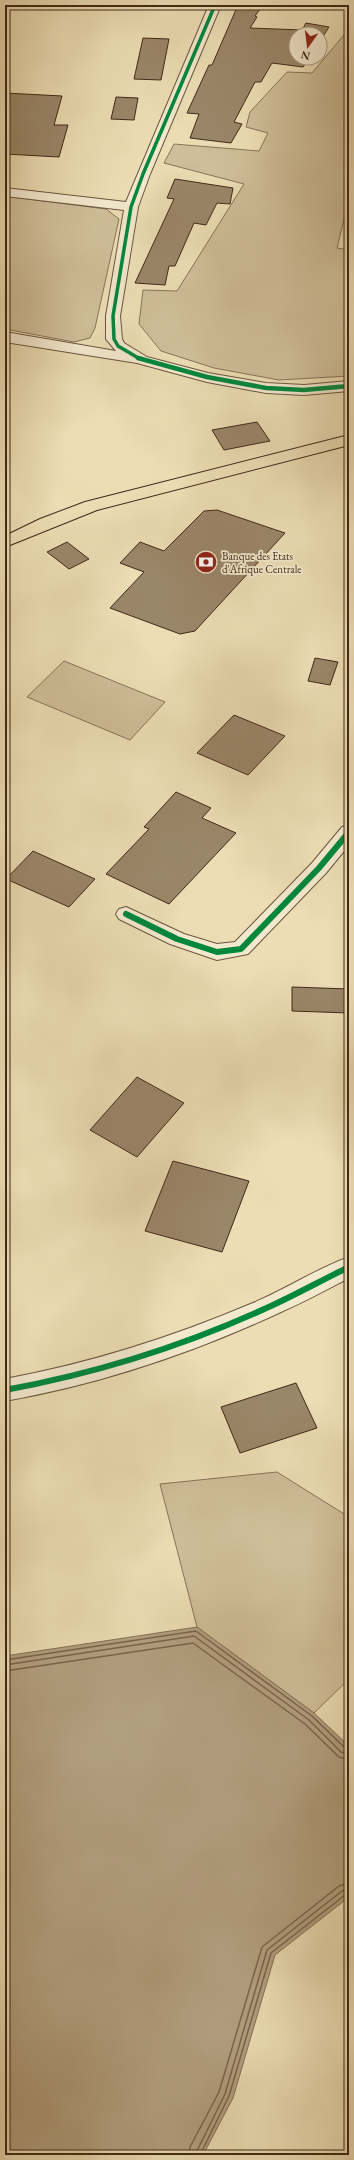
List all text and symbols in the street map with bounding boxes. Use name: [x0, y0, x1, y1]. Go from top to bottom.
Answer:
north arrow: [288, 26, 328, 66]
text: N: [299, 48, 312, 64]
bank icon: Banque des Etats d'Afrique Centrale: [193, 549, 219, 575]
place label: Banque des Etats d'Afrique Centrale: [222, 549, 302, 576]

